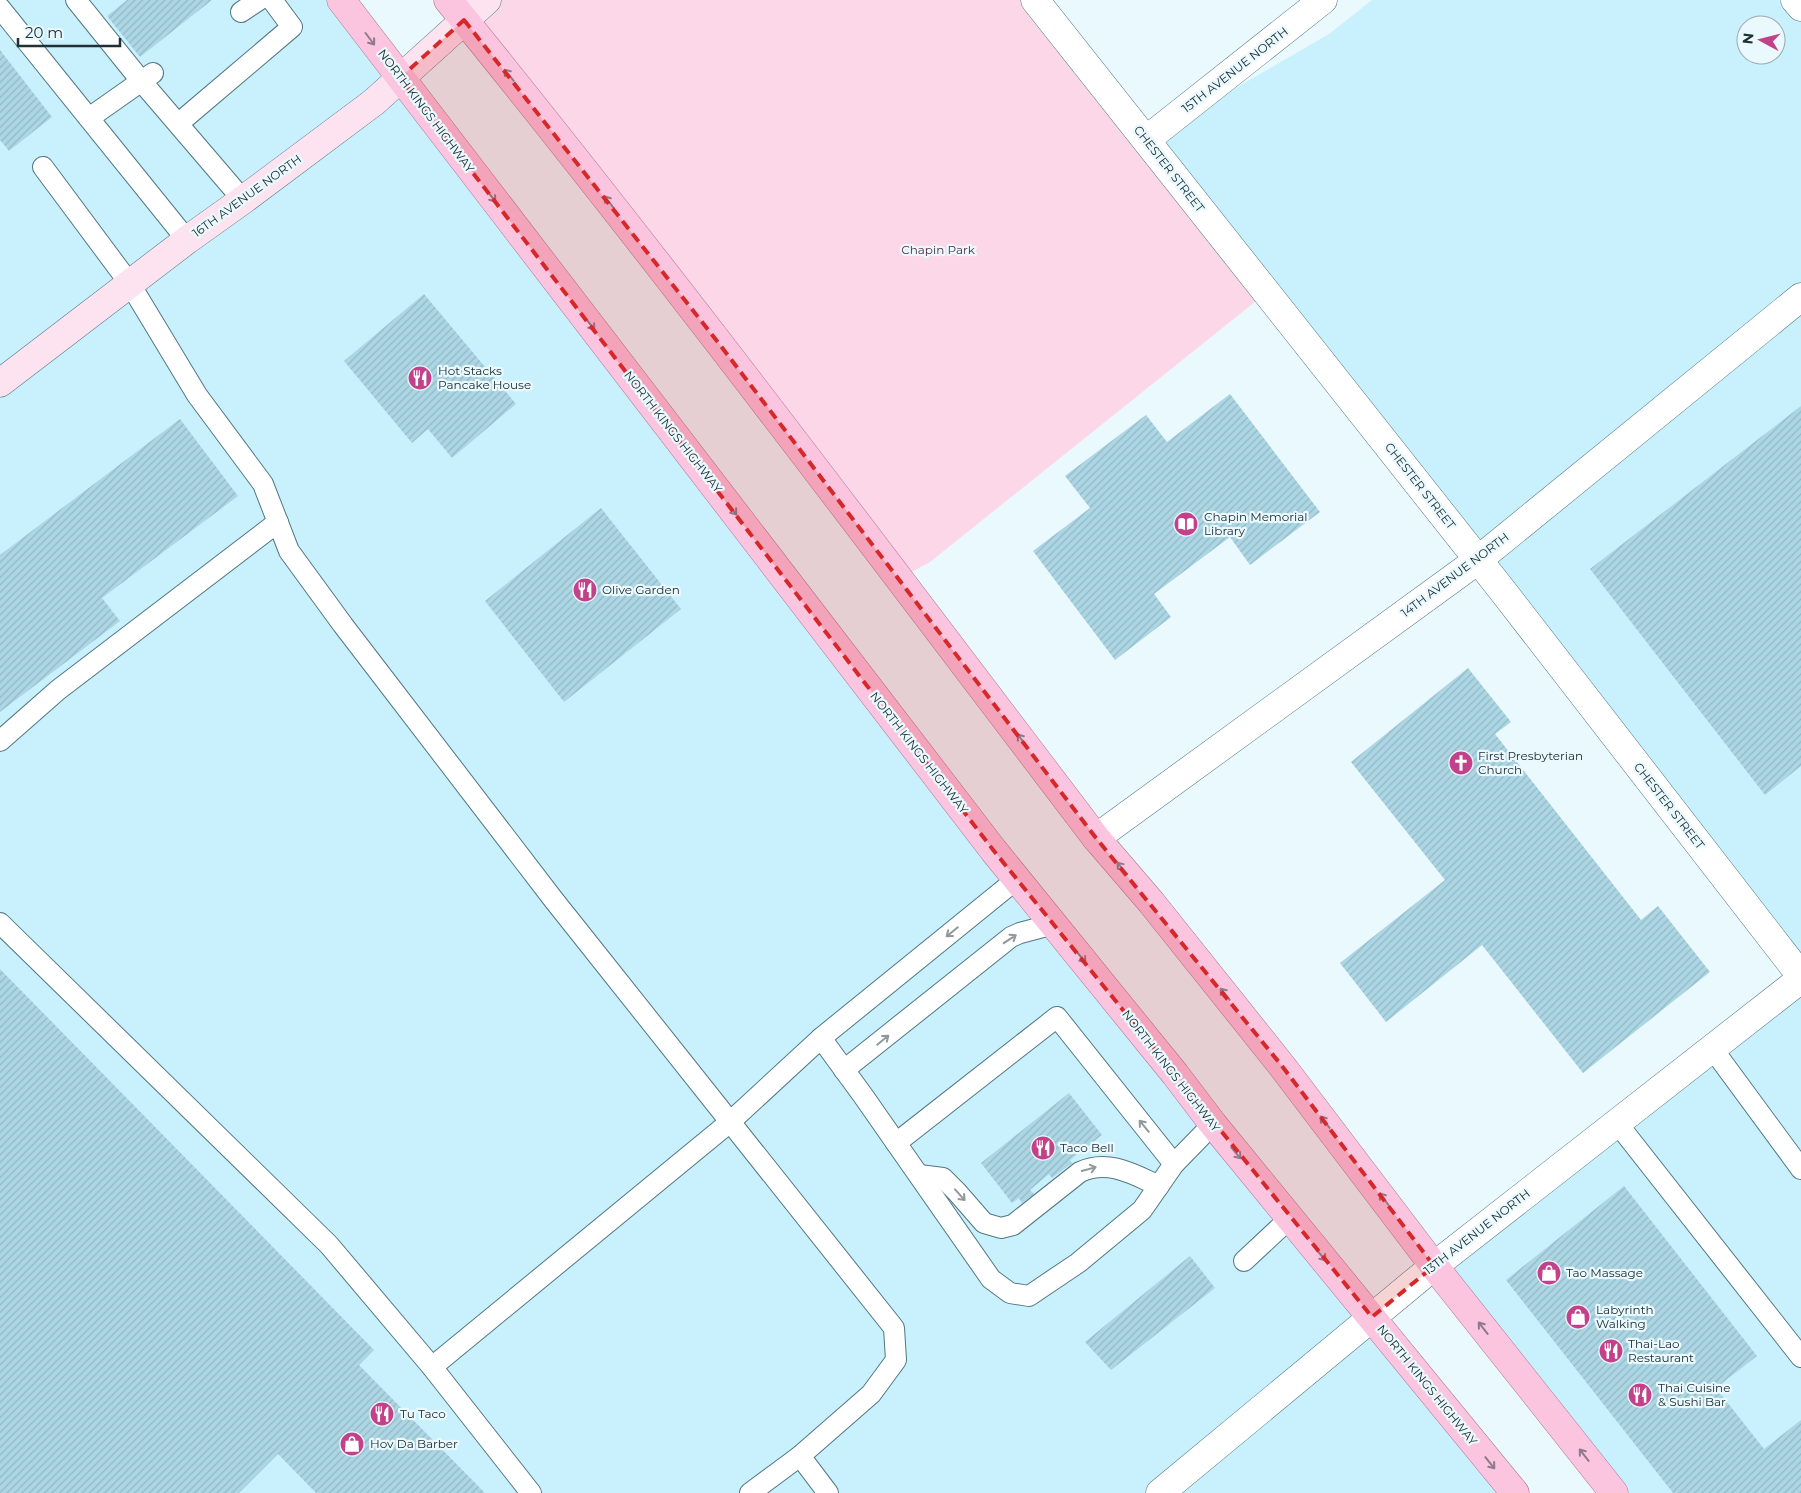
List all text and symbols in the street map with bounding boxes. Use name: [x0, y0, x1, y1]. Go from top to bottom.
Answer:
scale bar: [18, 15, 120, 47]
north arrow: [1736, 15, 1786, 65]
text: 20 m: [25, 23, 63, 42]
street label: 15TH AVENUE NORTH: [1179, 23, 1291, 116]
one-way arrow: [365, 32, 376, 45]
text: N: [1738, 32, 1758, 45]
street label: NORTH KINGS HIGHWAY: [375, 46, 478, 176]
one-way arrow: [503, 69, 514, 82]
street label: CHESTER STREET: [1131, 122, 1208, 215]
street label: 16TH AVENUE NORTH: [189, 151, 304, 240]
one-way arrow: [485, 189, 496, 202]
one-way arrow: [604, 196, 615, 209]
park label: Chapin Park: [901, 242, 976, 257]
one-way arrow: [584, 318, 595, 331]
place label: Hot Stacks Pancake House: [438, 363, 531, 392]
restaurant icon: Hot Stacks Pancake House: [407, 365, 433, 391]
street label: NORTH KINGS HIGHWAY: [621, 368, 726, 496]
street label: CHESTER STREET: [1382, 439, 1459, 532]
one-way arrow: [726, 502, 737, 515]
place label: Chapin Memorial Library: [1204, 509, 1308, 538]
library icon: Chapin Memorial Library: [1173, 511, 1199, 537]
street label: 14TH AVENUE NORTH: [1398, 529, 1512, 620]
restaurant icon: Olive Garden: [572, 577, 598, 603]
place label: Olive Garden: [602, 582, 680, 597]
street label: NORTH KINGS HIGHWAY: [867, 689, 972, 817]
one-way arrow: [1017, 733, 1027, 747]
place label: First Presbyterian Church: [1478, 748, 1583, 777]
church icon: First Presbyterian Church: [1448, 750, 1474, 776]
street label: CHESTER STREET: [1631, 759, 1708, 852]
one-way arrow: [1117, 861, 1128, 874]
one-way arrow: [945, 926, 958, 937]
one-way arrow: [1003, 934, 1017, 944]
one-way arrow: [1075, 950, 1086, 963]
one-way arrow: [1219, 988, 1230, 1001]
street label: NORTH KINGS HIGHWAY: [1119, 1007, 1224, 1135]
one-way arrow: [876, 1034, 889, 1045]
one-way arrow: [1320, 1116, 1331, 1129]
one-way arrow: [1139, 1119, 1149, 1133]
restaurant icon: Taco Bell: [1030, 1135, 1056, 1161]
place label: Taco Bell: [1060, 1140, 1114, 1155]
one-way arrow: [1231, 1146, 1242, 1159]
one-way arrow: [1081, 1164, 1097, 1174]
street label: 13TH AVENUE NORTH: [1421, 1185, 1533, 1278]
one-way arrow: [954, 1189, 966, 1202]
one-way arrow: [1379, 1192, 1389, 1206]
one-way arrow: [1315, 1248, 1326, 1261]
shop icon: Tao Massage: [1536, 1260, 1562, 1286]
place label: Tao Massage: [1566, 1265, 1643, 1280]
place label: Labyrinth Walking: [1596, 1302, 1654, 1331]
shop icon: Labyrinth Walking: [1565, 1304, 1591, 1330]
street label: NORTH KINGS HIGHWAY: [1374, 1321, 1481, 1448]
one-way arrow: [1478, 1321, 1489, 1334]
place label: Thai-Lao Restaurant: [1628, 1336, 1694, 1365]
restaurant icon: Thai-Lao Restaurant: [1598, 1338, 1624, 1364]
place label: Thai Cuisine & Sushi Bar: [1658, 1380, 1730, 1409]
restaurant icon: Thai Cuisine & Sushi Bar: [1627, 1382, 1653, 1408]
restaurant icon: Tu Taco: [369, 1401, 395, 1427]
place label: Tu Taco: [400, 1406, 446, 1421]
shop icon: Hov Da Barber: [339, 1431, 365, 1457]
place label: Hov Da Barber: [370, 1436, 458, 1451]
one-way arrow: [1579, 1449, 1590, 1462]
one-way arrow: [1484, 1456, 1496, 1469]

